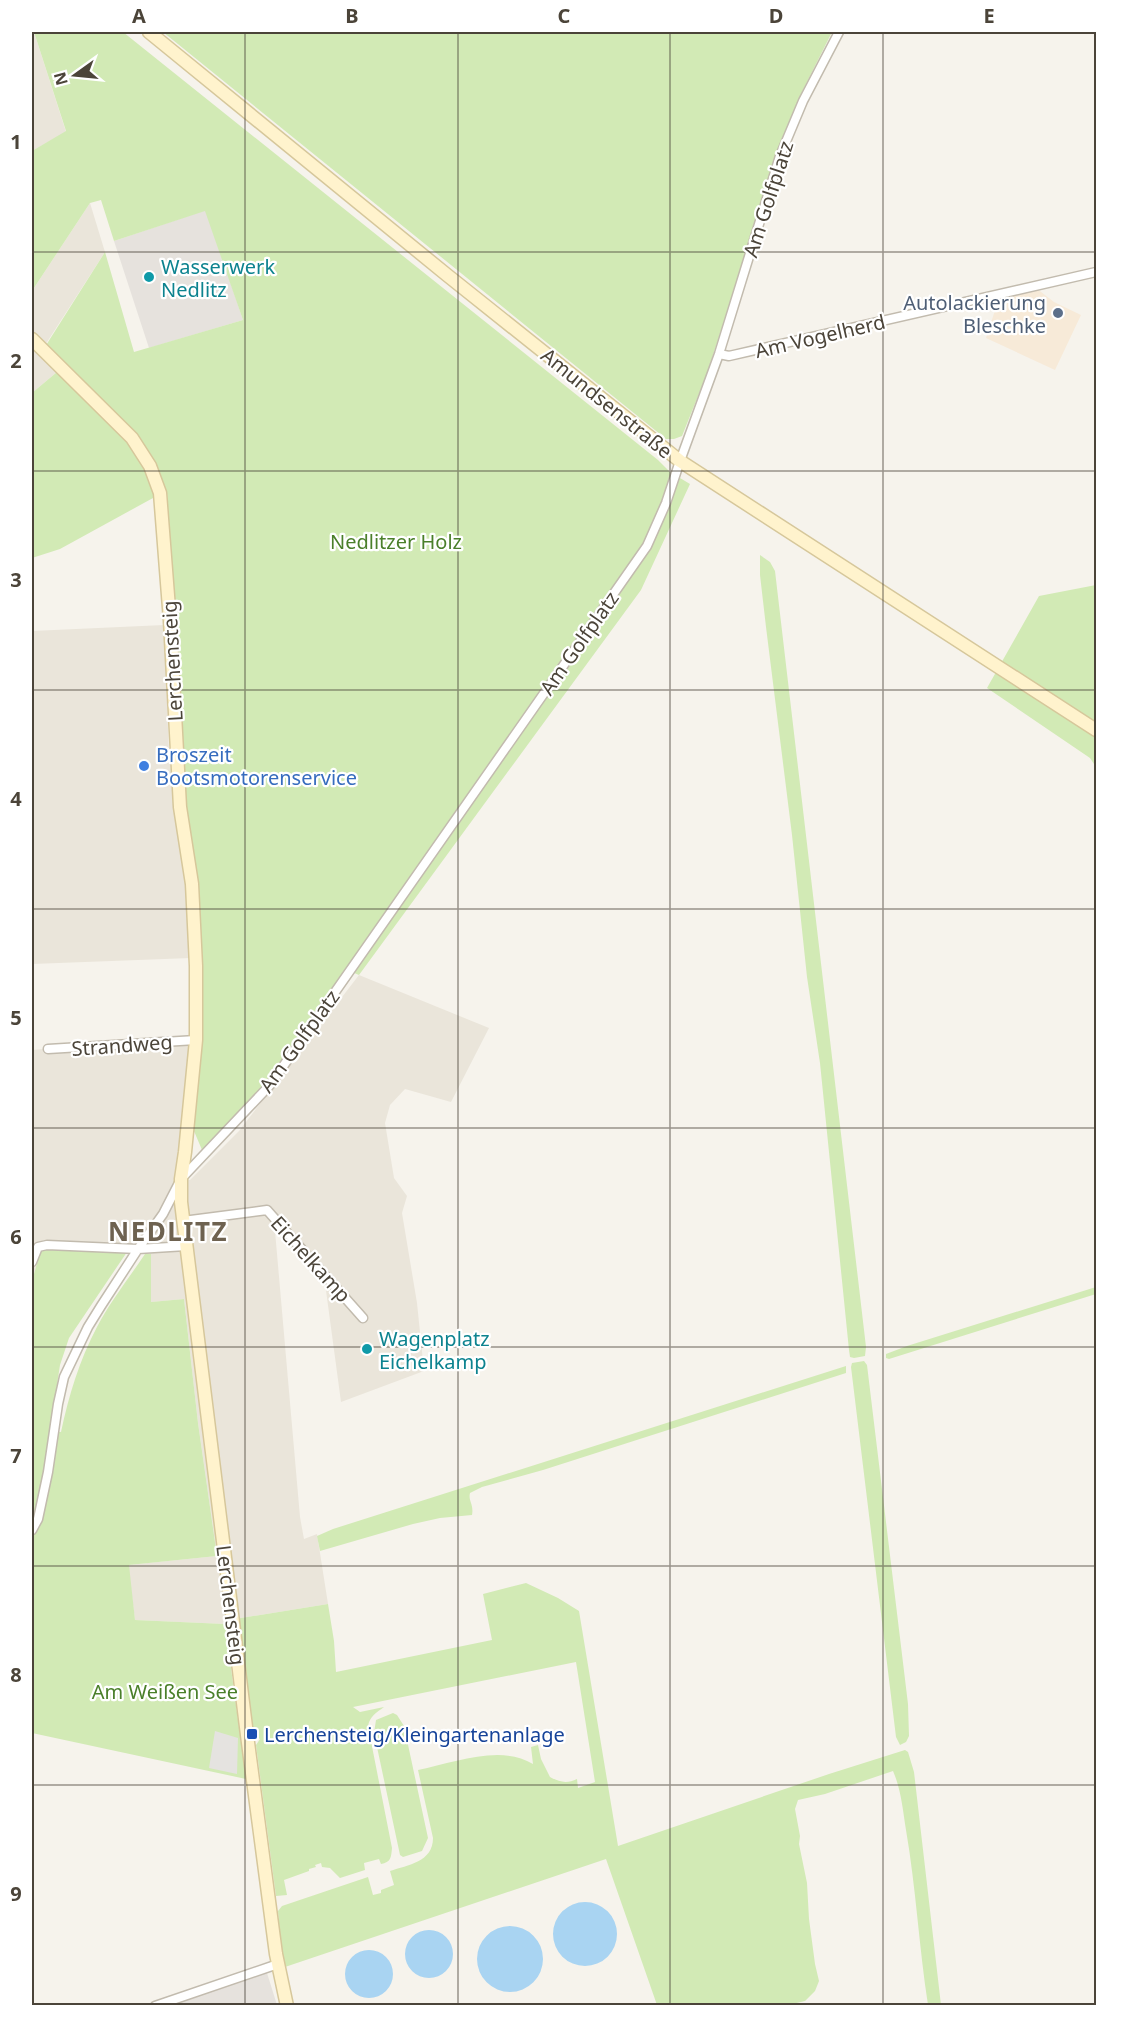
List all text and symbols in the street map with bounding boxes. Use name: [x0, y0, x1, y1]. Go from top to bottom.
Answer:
text: A: [132, 2, 146, 29]
text: B: [345, 2, 359, 29]
text: C: [558, 2, 571, 29]
text: D: [769, 2, 783, 29]
text: E: [983, 2, 995, 29]
north arrow: [45, 45, 105, 105]
text: N: [48, 70, 73, 88]
text: 1: [10, 128, 22, 155]
street label: Am Golfplatz: [737, 137, 799, 261]
place label: Wasserwerk Nedlitz: [161, 253, 275, 303]
marker: Wasserwerk Nedlitz: [142, 270, 156, 284]
place label: Autolackierung Bleschke: [903, 289, 1046, 339]
marker: Autolackierung Bleschke: [1051, 306, 1065, 320]
street label: Am Vogelherd: [752, 308, 888, 364]
street label: Amundsenstraße: [536, 342, 678, 464]
text: 2: [10, 347, 22, 374]
park label: Nedlitzer Holz: [330, 528, 462, 555]
text: 3: [10, 566, 22, 593]
street label: Am Golfplatz: [533, 586, 625, 700]
street label: Lerchensteig: [155, 600, 189, 722]
place label: Broszeit Bootsmotorenservice: [156, 741, 357, 791]
marker: Broszeit Bootsmotorenservice: [137, 759, 151, 773]
text: 4: [10, 785, 22, 812]
street label: Am Golfplatz: [253, 984, 345, 1098]
text: 5: [10, 1004, 22, 1031]
street label: Strandweg: [71, 1028, 173, 1062]
street label: Eichelkamp: [265, 1210, 357, 1308]
district label: NEDLITZ: [108, 1213, 228, 1249]
text: 6: [10, 1223, 22, 1250]
place label: Wagenplatz Eichelkamp: [379, 1325, 490, 1375]
marker: Wagenplatz Eichelkamp: [360, 1342, 374, 1356]
text: 7: [10, 1442, 22, 1469]
street label: Lerchensteig: [210, 1543, 252, 1667]
text: 8: [10, 1661, 22, 1688]
park label: Am Weißen See: [92, 1678, 238, 1705]
place label: Lerchensteig/Kleingartenanlage: [264, 1721, 565, 1748]
marker: Lerchensteig/Kleingartenanlage: [245, 1727, 259, 1741]
text: 9: [10, 1880, 22, 1907]

